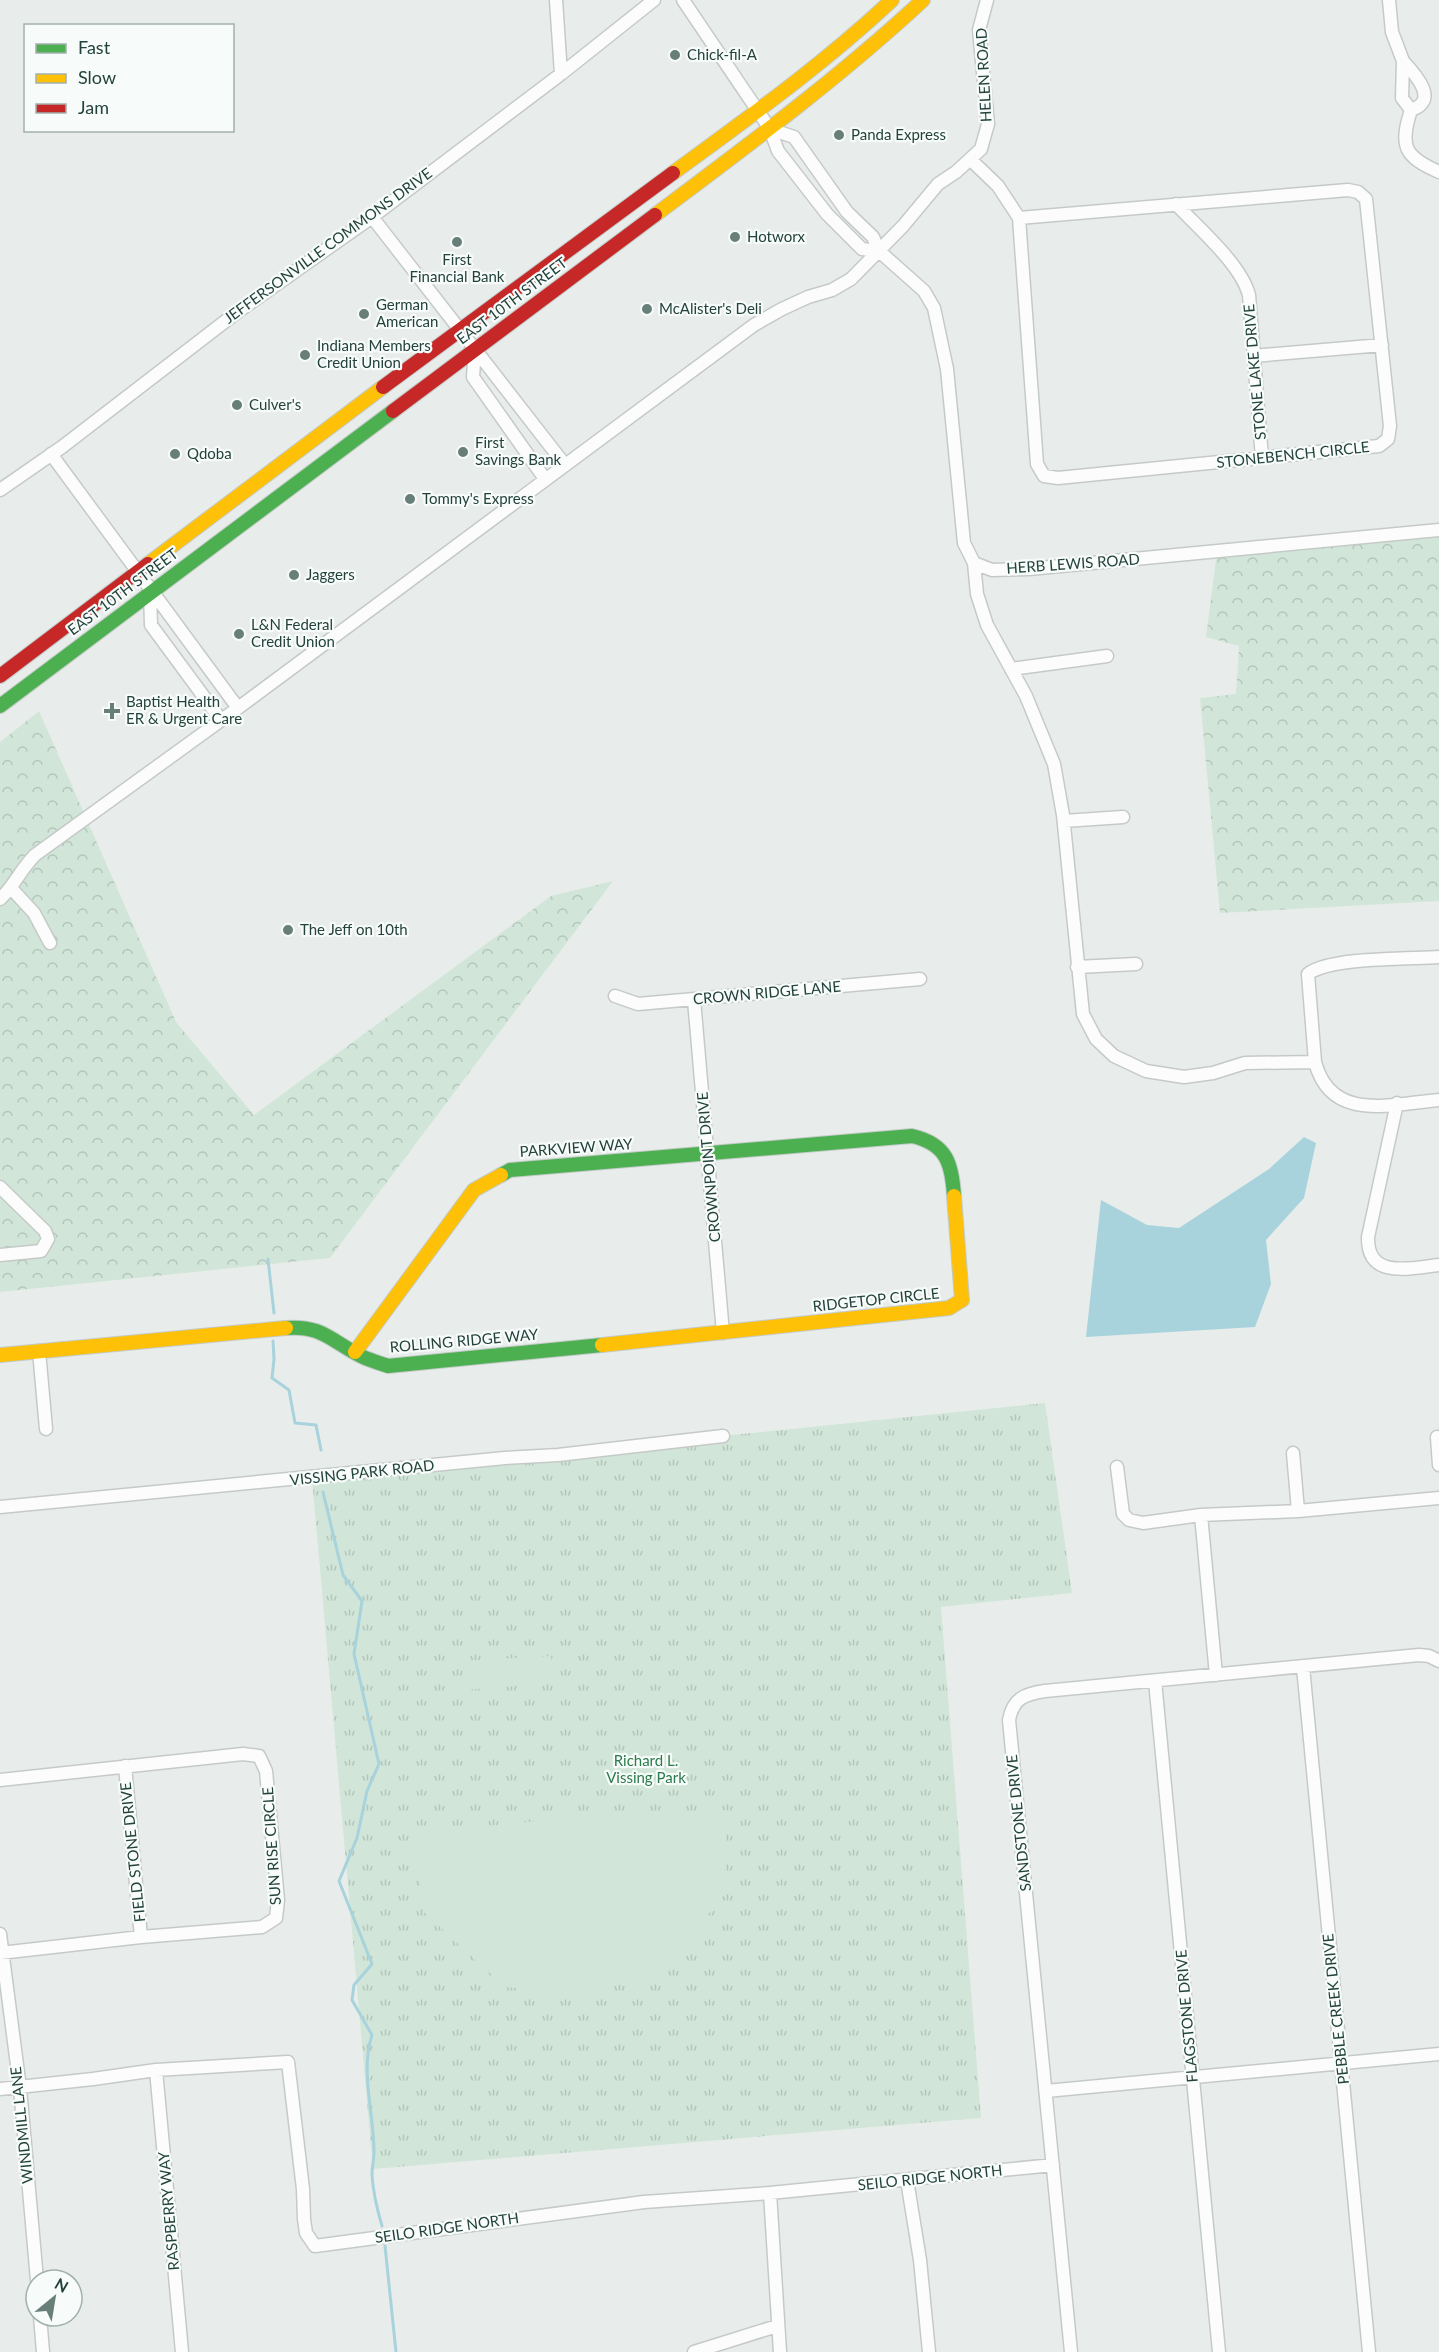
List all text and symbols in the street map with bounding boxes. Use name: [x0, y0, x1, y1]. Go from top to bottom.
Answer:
legend: [24, 24, 234, 132]
street label: HELEN ROAD: [972, 27, 994, 123]
text: Fast: [78, 36, 111, 58]
place label: Chick-fil-A: [687, 45, 758, 63]
marker: Chick-fil-A: [668, 48, 682, 62]
text: Slow: [78, 66, 116, 88]
text: Jam: [78, 96, 109, 118]
place label: Panda Express: [851, 125, 946, 143]
marker: Panda Express: [832, 128, 846, 142]
street label: JEFFERSONVILLE COMMONS DRIVE: [220, 164, 435, 327]
place label: Hotworx: [747, 227, 806, 245]
marker: Hotworx: [728, 230, 742, 244]
marker: First Financial Bank: [450, 235, 464, 249]
place label: First Financial Bank: [410, 250, 505, 285]
street label: EAST 10TH STREET: [453, 253, 570, 348]
place label: German American: [376, 295, 438, 330]
place label: McAlister's Deli: [659, 299, 762, 317]
marker: McAlister's Deli: [640, 302, 654, 316]
street label: STONE LAKE DRIVE: [1239, 303, 1269, 441]
marker: German American: [357, 307, 371, 321]
place label: Indiana Members Credit Union: [317, 336, 431, 371]
marker: Indiana Members Credit Union: [298, 348, 312, 362]
place label: Culver's: [249, 395, 301, 413]
marker: Culver's: [230, 398, 244, 412]
place label: First Savings Bank: [475, 433, 562, 468]
street label: STONEBENCH CIRCLE: [1216, 437, 1370, 471]
place label: Qdoba: [187, 444, 232, 462]
marker: First Savings Bank: [456, 445, 470, 459]
marker: Qdoba: [168, 447, 182, 461]
place label: Tommy's Express: [422, 489, 534, 507]
marker: Tommy's Express: [403, 492, 417, 506]
street label: EAST 10TH STREET: [64, 544, 181, 639]
street label: HERB LEWIS ROAD: [1006, 549, 1140, 577]
place label: Jaggers: [306, 565, 355, 583]
marker: Jaggers: [287, 568, 301, 582]
place label: L&N Federal Credit Union: [251, 615, 335, 650]
marker: L&N Federal Credit Union: [232, 627, 246, 641]
place label: Baptist Health ER & Urgent Care: [126, 692, 242, 727]
marker: Baptist Health ER & Urgent Care: [103, 702, 121, 720]
place label: The Jeff on 10th: [300, 920, 408, 938]
marker: The Jeff on 10th: [281, 923, 295, 937]
street label: CROWN RIDGE LANE: [692, 977, 842, 1007]
street label: CROWNPOINT DRIVE: [692, 1091, 724, 1243]
street label: PARKVIEW WAY: [519, 1134, 634, 1160]
street label: RIDGETOP CIRCLE: [812, 1283, 940, 1315]
street label: ROLLING RIDGE WAY: [389, 1324, 539, 1355]
street label: VISSING PARK ROAD: [289, 1455, 435, 1489]
park label: Richard L. Vissing Park: [606, 1751, 686, 1786]
street label: SANDSTONE DRIVE: [1002, 1754, 1034, 1892]
street label: FIELD STONE DRIVE: [116, 1781, 148, 1923]
street label: SUN RISE CIRCLE: [258, 1786, 284, 1906]
street label: PEBBLE CREEK DRIVE: [1318, 1933, 1352, 2085]
street label: FLAGSTONE DRIVE: [1171, 1949, 1201, 2083]
street label: WINDMILL LANE: [6, 2066, 36, 2184]
street label: RASPBERRY WAY: [154, 2150, 182, 2271]
street label: SEILO RIDGE NORTH: [857, 2160, 1003, 2194]
street label: SEILO RIDGE NORTH: [374, 2208, 520, 2246]
north arrow: [24, 2268, 84, 2328]
text: N: [52, 2273, 72, 2296]

